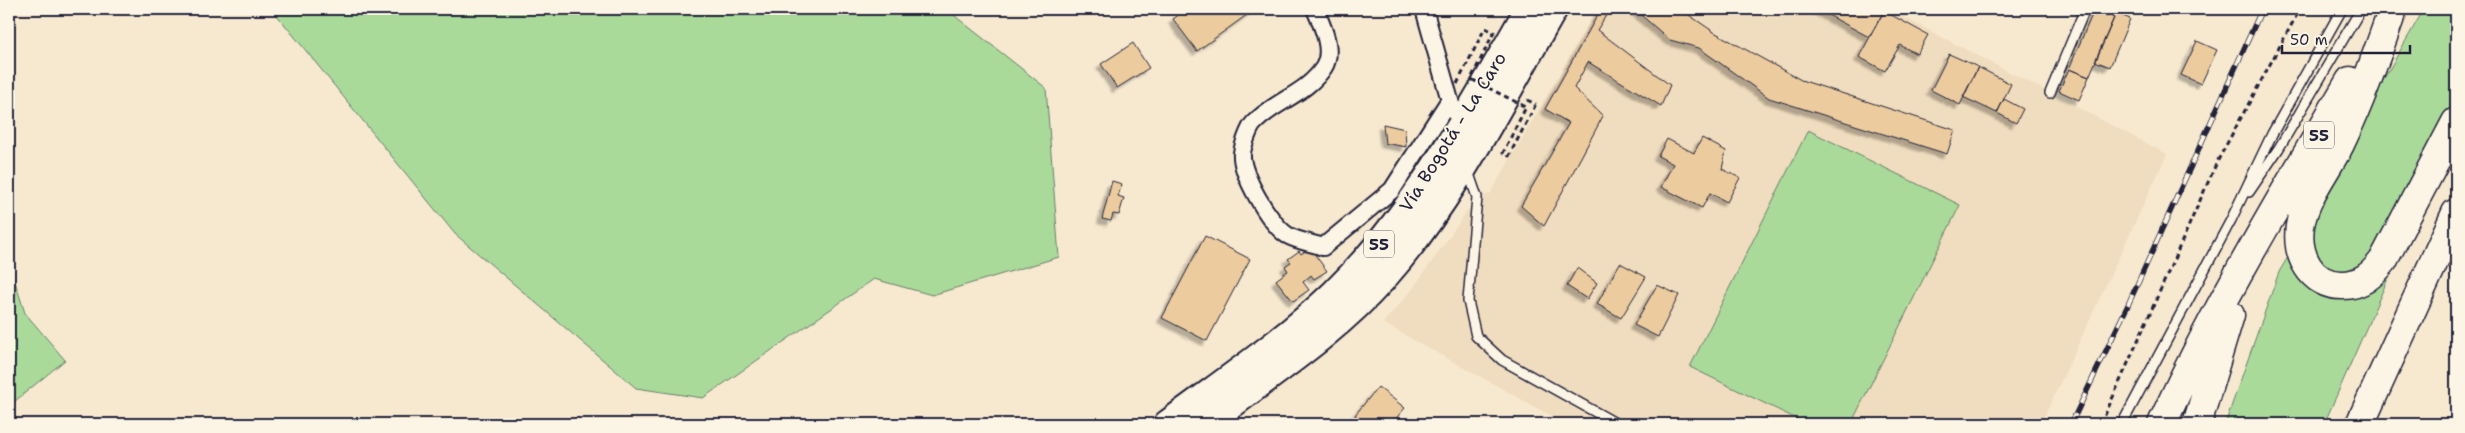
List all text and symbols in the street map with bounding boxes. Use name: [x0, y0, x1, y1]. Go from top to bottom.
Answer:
scale bar: [2282, 22, 2410, 54]
text: 50 m: [2290, 30, 2328, 50]
street label: Vía Bogotá - La Caro: [1394, 48, 1512, 216]
road number: 55: [2304, 122, 2334, 148]
road number: 55: [1364, 230, 1394, 258]

